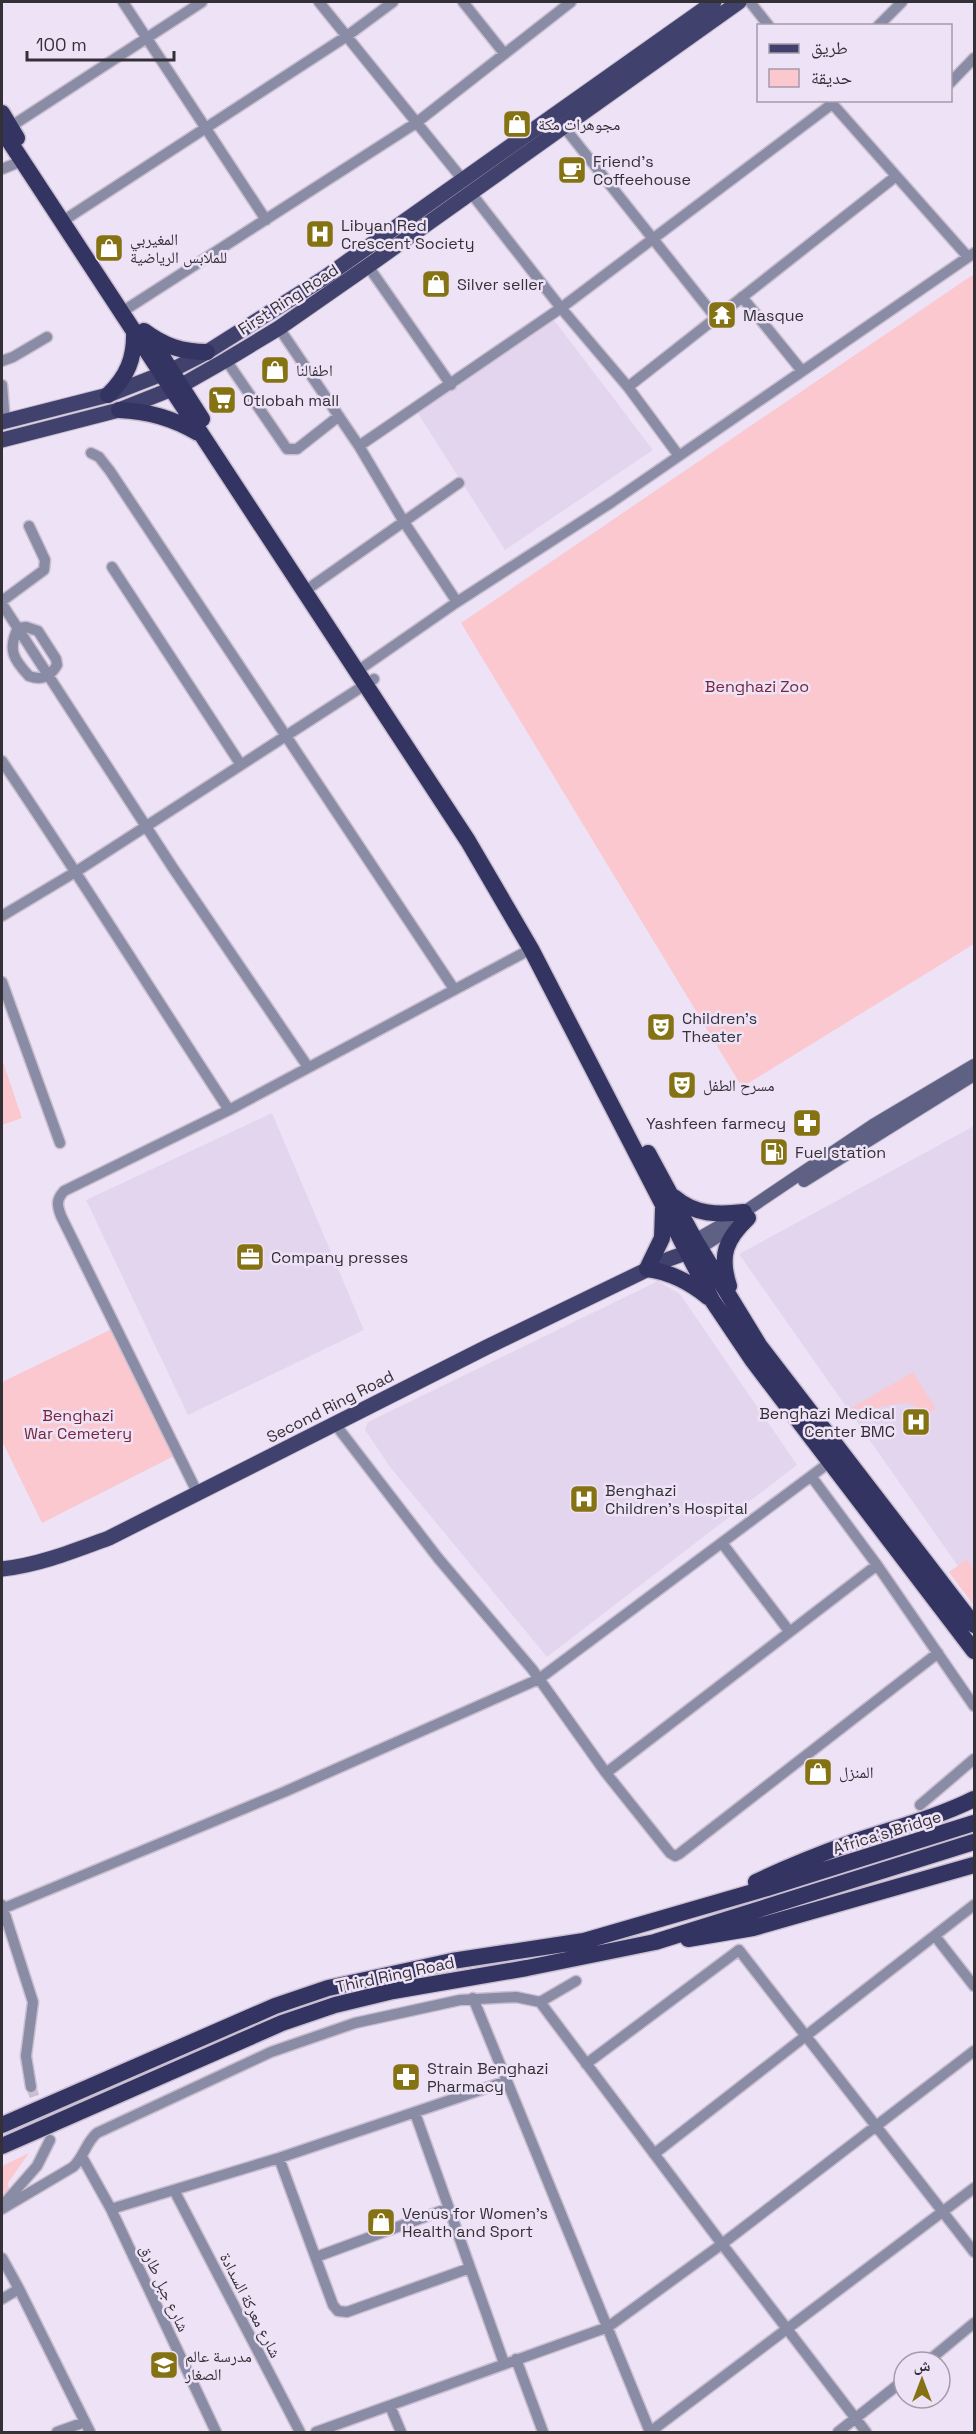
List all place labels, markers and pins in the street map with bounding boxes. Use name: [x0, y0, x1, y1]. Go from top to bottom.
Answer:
shop icon: مجوهرات مكة: [501, 108, 533, 140]
place label: مجوهرات مكة: [538, 114, 620, 135]
place label: Friend's Coffeehouse: [593, 151, 691, 190]
cafe icon: Friend's Coffeehouse: [556, 154, 588, 186]
place label: Libyan Red Crescent Society: [341, 215, 475, 254]
hospital icon: Libyan Red Crescent Society: [304, 218, 336, 250]
place label: المغيربي للملابس الرياضية: [130, 229, 227, 268]
shop icon: المغيربي للملابس الرياضية: [93, 232, 125, 264]
shop icon: Silver seller: [420, 268, 452, 300]
place label: Silver seller: [457, 274, 544, 295]
temple icon: Masque: [706, 299, 738, 331]
place label: Masque: [743, 305, 804, 326]
shop icon: اطفالنا: [259, 354, 291, 386]
place label: اطفالنا: [296, 360, 333, 381]
supermarket icon: Otlobah mall: [206, 384, 238, 416]
place label: Otlobah mall: [243, 390, 339, 411]
place label: Children's Theater: [682, 1008, 757, 1047]
theatre icon: Children's Theater: [645, 1011, 677, 1043]
theatre icon: مسرح الطفل: [666, 1069, 698, 1101]
place label: مسرح الطفل: [703, 1075, 775, 1096]
pharmacy icon: Yashfeen farmecy: [791, 1107, 823, 1139]
place label: Yashfeen farmecy: [646, 1113, 786, 1134]
fuel station icon: Fuel station: [758, 1136, 790, 1168]
place label: Fuel station: [795, 1142, 886, 1163]
office icon: Company presses: [234, 1241, 266, 1273]
place label: Company presses: [271, 1247, 408, 1268]
place label: Benghazi Medical Center BMC: [759, 1403, 895, 1442]
hospital icon: Benghazi Medical Center BMC: [900, 1406, 932, 1438]
place label: Benghazi Children's Hospital: [605, 1480, 748, 1519]
hospital icon: Benghazi Children's Hospital: [568, 1483, 600, 1515]
shop icon: المنزل: [802, 1756, 834, 1788]
place label: المنزل: [839, 1762, 873, 1783]
place label: Strain Benghazi Pharmacy: [427, 2058, 548, 2097]
pharmacy icon: Strain Benghazi Pharmacy: [390, 2061, 422, 2093]
place label: Venus for Women’s Health and Sport: [402, 2203, 548, 2242]
shop icon: Venus for Women’s Health and Sport: [365, 2206, 397, 2238]
place label: مدرسة عالم الصغار: [184, 2346, 252, 2385]
school or university icon: مدرسة عالم الصغار: [148, 2349, 180, 2381]

